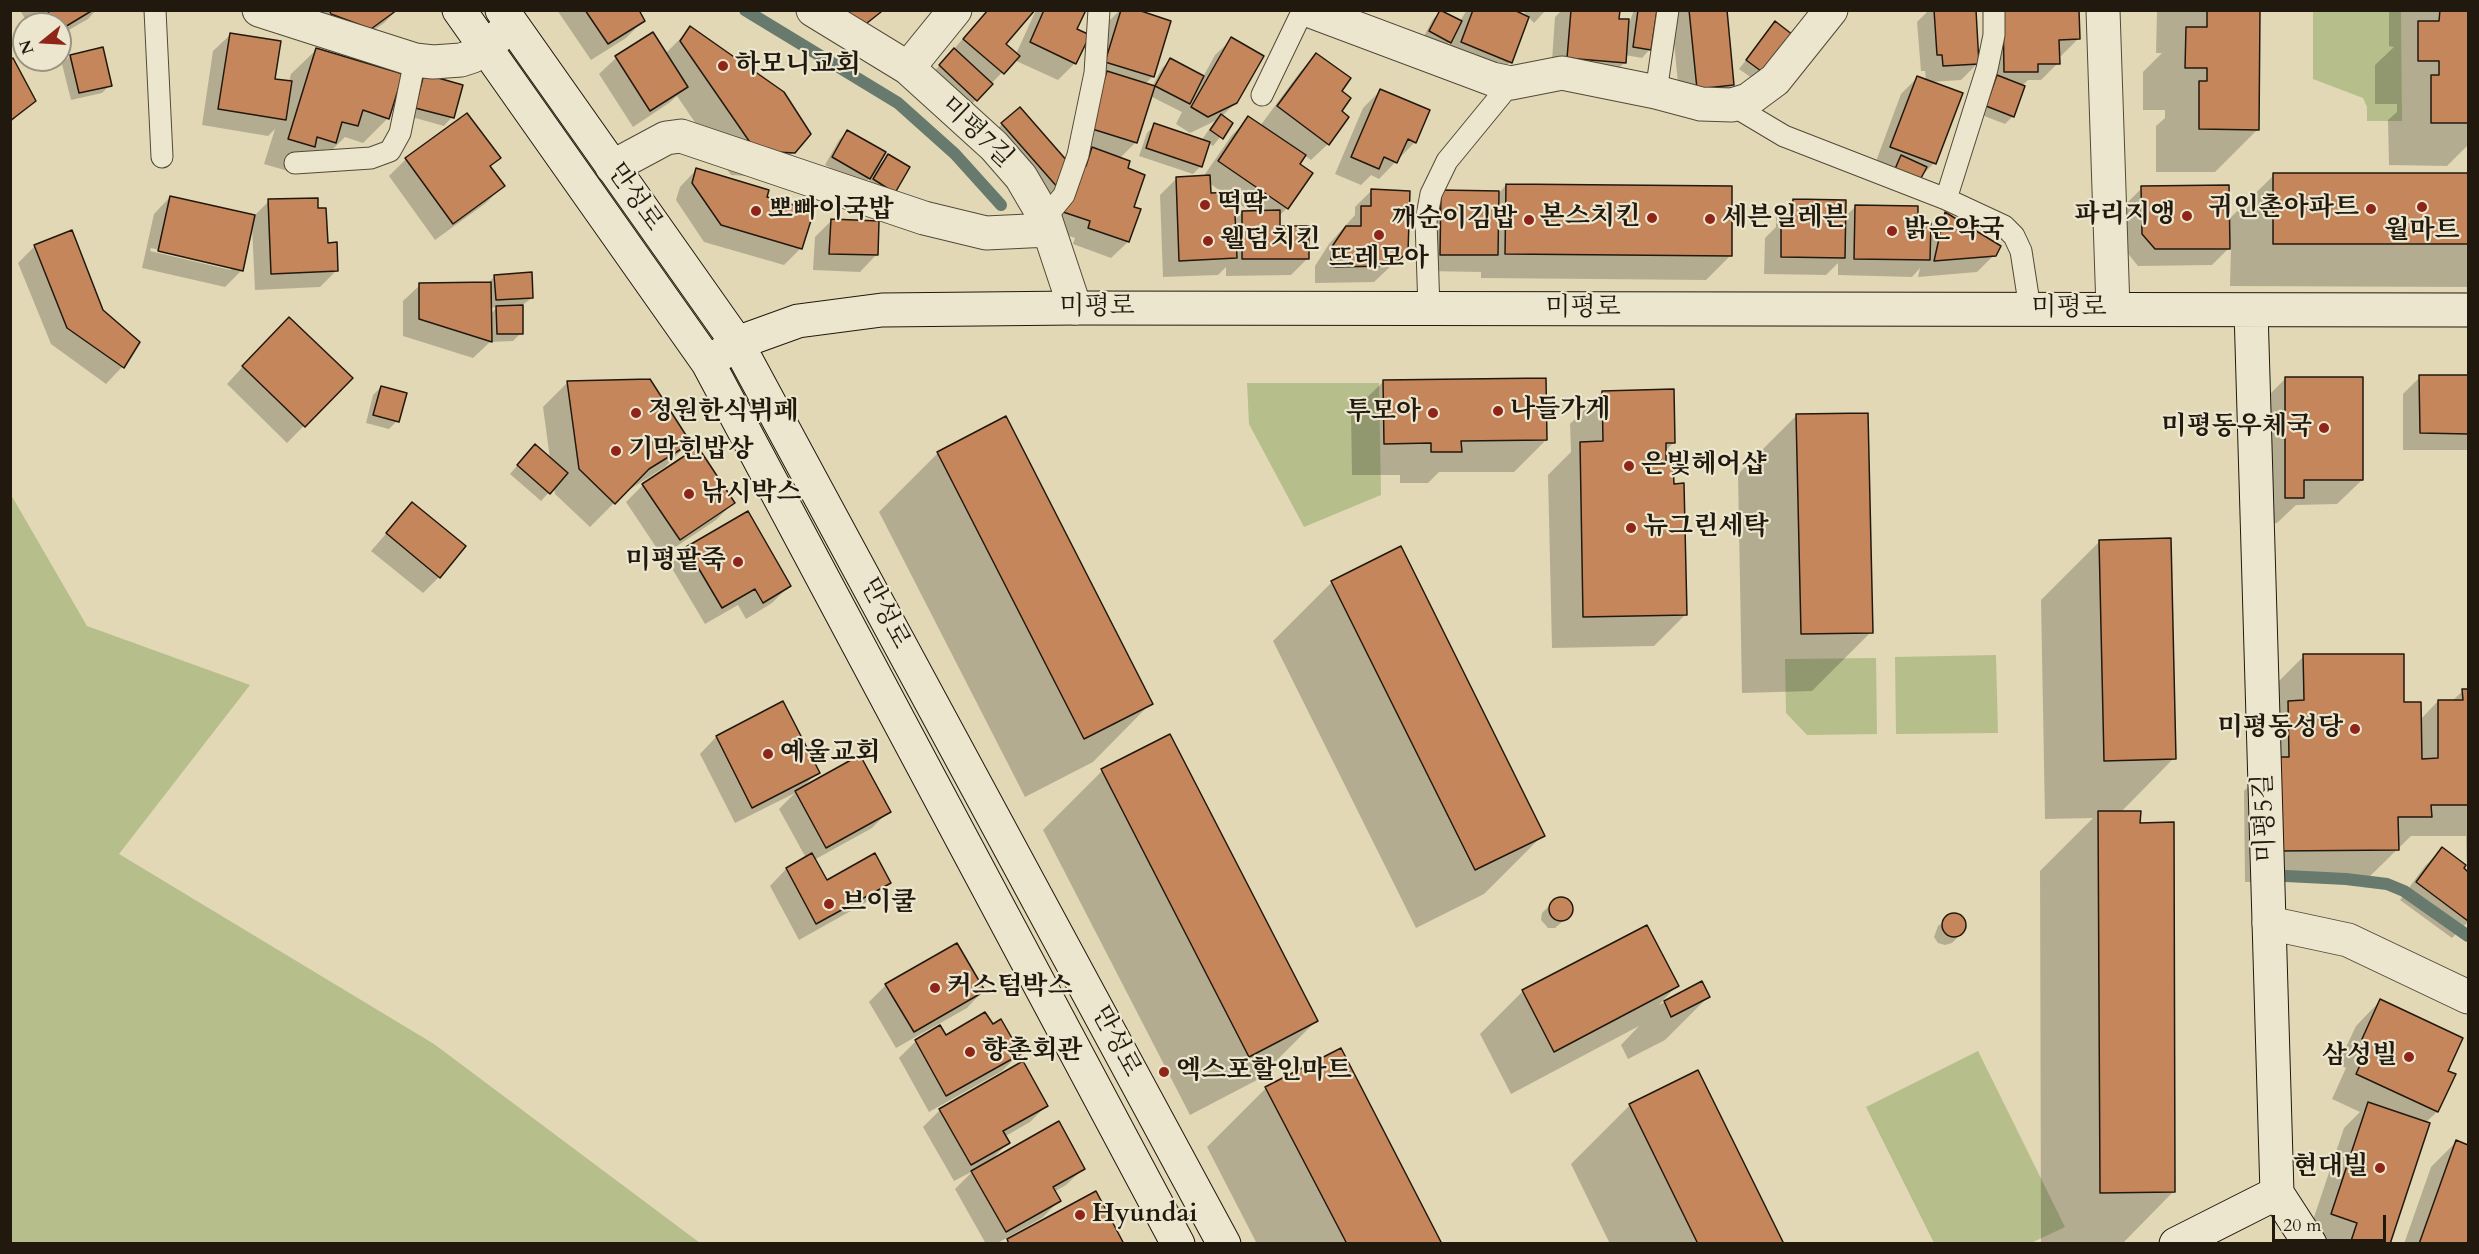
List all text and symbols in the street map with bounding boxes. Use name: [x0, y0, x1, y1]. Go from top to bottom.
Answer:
north arrow: [12, 12, 72, 72]
text: N: [14, 37, 39, 57]
place label: 하모니교회: [735, 50, 861, 82]
marker: 하모니교회: [716, 59, 730, 73]
street label: 미평7길: [933, 91, 1019, 175]
street label: 만성로: [600, 158, 668, 238]
place label: 떡딱: [1217, 189, 1267, 221]
place label: 귀인촌아파트: [2208, 193, 2359, 225]
place label: 뽀빠이국밥: [768, 195, 894, 227]
marker: 떡딱: [1198, 198, 1212, 212]
place label: 파리지앵: [2075, 200, 2175, 232]
marker: 월마트: [2415, 200, 2429, 214]
place label: 본스치킨: [1540, 202, 1640, 234]
marker: 귀인촌아파트: [2364, 202, 2378, 216]
place label: 세븐일레븐: [1722, 203, 1848, 235]
marker: 뽀빠이국밥: [749, 204, 763, 218]
place label: 깨순이김밥: [1391, 204, 1517, 236]
marker: 파리지앵: [2180, 209, 2194, 223]
marker: 본스치킨: [1645, 211, 1659, 225]
marker: 세븐일레븐: [1703, 212, 1717, 226]
marker: 깨순이김밥: [1522, 213, 1536, 227]
place label: 밝은약국: [1904, 215, 2004, 247]
place label: 월마트: [2384, 216, 2460, 248]
marker: 밝은약국: [1885, 224, 1899, 238]
place label: 웰덤치킨: [1220, 225, 1320, 257]
marker: 뜨레모아: [1372, 228, 1386, 242]
marker: 웰덤치킨: [1201, 234, 1215, 248]
place label: 뜨레모아: [1329, 244, 1429, 276]
street label: 미평로: [1059, 292, 1135, 324]
street label: 미평로: [1545, 293, 1621, 325]
street label: 미평로: [2031, 293, 2107, 325]
place label: 나들가게: [1510, 395, 1610, 427]
place label: 정원한식뷔페: [648, 397, 799, 429]
place label: 투모아: [1346, 397, 1421, 429]
marker: 나들가게: [1491, 404, 1505, 418]
marker: 정원한식뷔페: [629, 406, 643, 420]
marker: 투모아: [1426, 406, 1440, 420]
place label: 미평동우체국: [2161, 412, 2312, 444]
marker: 미평동우체국: [2317, 421, 2331, 435]
place label: 기막힌밥상: [628, 435, 754, 467]
marker: 기막힌밥상: [609, 444, 623, 458]
place label: 은빛헤어샵: [1641, 450, 1767, 482]
marker: 은빛헤어샵: [1622, 459, 1636, 473]
place label: 낚시박스: [701, 478, 801, 510]
marker: 낚시박스: [682, 487, 696, 501]
place label: 뉴그린세탁: [1643, 512, 1769, 544]
marker: 뉴그린세탁: [1624, 521, 1638, 535]
place label: 미평팥죽: [626, 546, 726, 578]
marker: 미평팥죽: [731, 555, 745, 569]
street label: 만성로: [853, 573, 915, 655]
place label: 미평동성당: [2217, 713, 2343, 745]
marker: 미평동성당: [2348, 722, 2362, 736]
place label: 예울교회: [780, 738, 880, 770]
marker: 예울교회: [761, 747, 775, 761]
street label: 미평5길: [2249, 773, 2283, 863]
place label: 브이쿨: [841, 888, 916, 920]
marker: 브이쿨: [822, 897, 836, 911]
place label: 커스텀박스: [947, 972, 1073, 1004]
marker: 커스텀박스: [928, 981, 942, 995]
street label: 만성로: [1084, 1001, 1146, 1083]
place label: 향촌회관: [982, 1036, 1082, 1068]
place label: 삼성빌: [2322, 1041, 2397, 1073]
marker: 향촌회관: [963, 1045, 977, 1059]
marker: 삼성빌: [2402, 1050, 2416, 1064]
place label: 엑스포할인마트: [1176, 1056, 1352, 1088]
marker: 엑스포할인마트: [1157, 1065, 1171, 1079]
place label: 현대빌: [2293, 1152, 2368, 1184]
marker: 현대빌: [2373, 1161, 2387, 1175]
place label: Hyundai: [1092, 1199, 1198, 1231]
scale bar: [2275, 1203, 2389, 1241]
marker: Hyundai: [1073, 1208, 1087, 1222]
text: 20 m: [2283, 1213, 2322, 1238]

